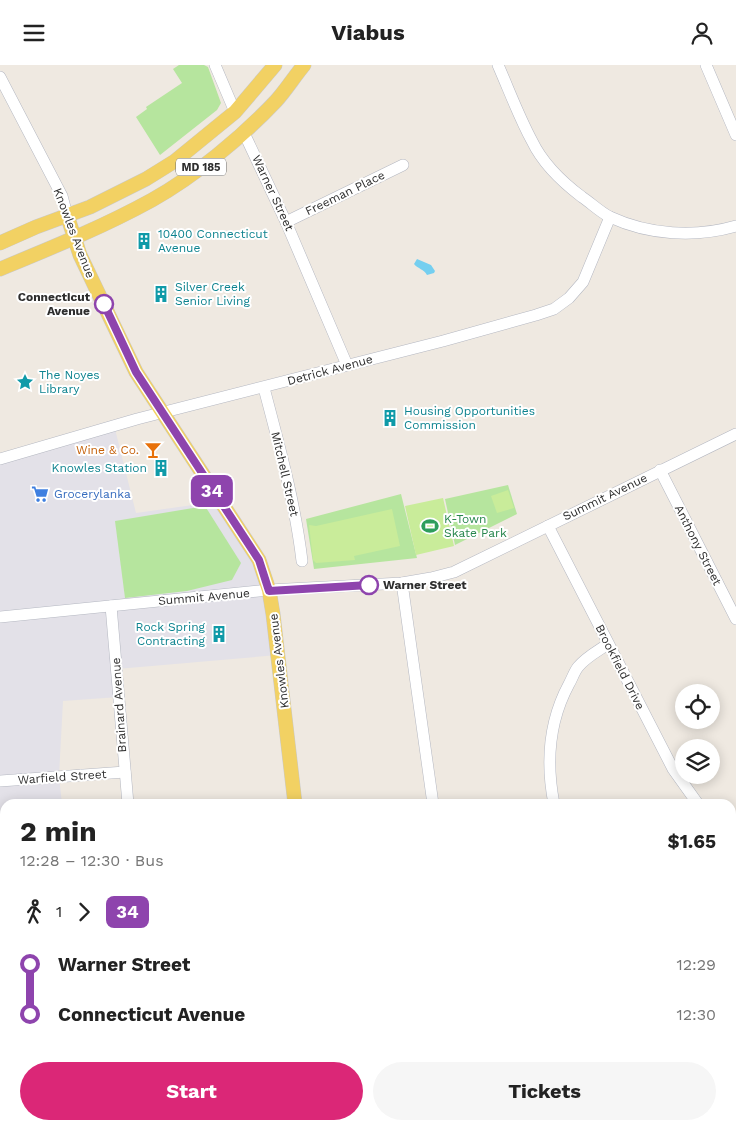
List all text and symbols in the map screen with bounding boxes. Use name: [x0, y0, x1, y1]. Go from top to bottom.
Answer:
icon: menu: [20, 19, 48, 47]
icon: person: [688, 19, 716, 47]
text: Viabus: [331, 20, 405, 45]
street label: Warner Street: [249, 153, 297, 233]
road number: MD 185: [176, 159, 226, 175]
street label: Freeman Place: [303, 168, 387, 218]
street label: Knowles Avenue: [50, 186, 98, 280]
place label: 10400 Connecticut Avenue: [158, 227, 268, 255]
building icon: 10400 Connecticut Avenue: [134, 231, 154, 251]
place label: Silver Creek Senior Living: [175, 280, 250, 308]
building icon: Silver Creek Senior Living: [151, 284, 171, 304]
place label: Connecticut Avenue: [18, 290, 91, 318]
marker: Connecticut Avenue: [94, 294, 114, 314]
street label: Detrick Avenue: [286, 352, 374, 388]
place label: The Noyes Library: [39, 368, 100, 396]
place icon: The Noyes Library: [15, 372, 35, 392]
place label: Housing Opportunities Commission: [404, 404, 535, 432]
building icon: Housing Opportunities Commission: [380, 408, 400, 428]
street label: Mitchell Street: [268, 430, 302, 518]
bar icon: Wine & Co.: [143, 440, 163, 460]
place label: Wine & Co.: [76, 443, 139, 457]
building icon: Knowles Station: [151, 458, 171, 478]
place label: Knowles Station: [52, 461, 147, 475]
street label: Summit Avenue: [561, 470, 650, 523]
line badge: 34: [190, 475, 234, 507]
text: 34: [201, 480, 223, 501]
supermarket icon: Grocerylanka: [30, 484, 50, 504]
place label: Grocerylanka: [54, 487, 131, 501]
street label: Anthony Street: [672, 502, 724, 588]
place label: K-Town Skate Park: [444, 512, 507, 540]
sports icon: K-Town Skate Park: [420, 516, 440, 536]
marker: Warner Street: [359, 575, 379, 595]
place label: Warner Street: [383, 578, 467, 592]
street label: Summit Avenue: [157, 586, 251, 608]
street label: Knowles Avenue: [266, 613, 292, 709]
place label: Rock Spring Contracting: [136, 620, 206, 648]
street label: Brookfield Drive: [592, 622, 648, 712]
building icon: Rock Spring Contracting: [209, 624, 229, 644]
street label: Brainard Avenue: [109, 657, 129, 753]
map controls: [675, 684, 720, 784]
button: locate: [675, 684, 720, 729]
button: layers: [675, 739, 720, 784]
street label: Warfield Street: [17, 767, 107, 787]
text: 2 min: [20, 815, 97, 848]
text: $1.65: [667, 830, 716, 853]
text: 12:28 – 12:30 · Bus: [20, 851, 164, 870]
icon: walk: [20, 898, 48, 926]
icon: forward: [70, 898, 98, 926]
text: 34: [116, 901, 139, 922]
text: 1: [56, 902, 62, 921]
text: Warner Street: [58, 953, 190, 976]
text: 12:29: [676, 955, 716, 974]
text: Connecticut Avenue: [58, 1003, 245, 1026]
text: 12:30: [676, 1005, 716, 1024]
button: Start: [20, 1062, 363, 1120]
button: Tickets: [373, 1062, 716, 1120]

